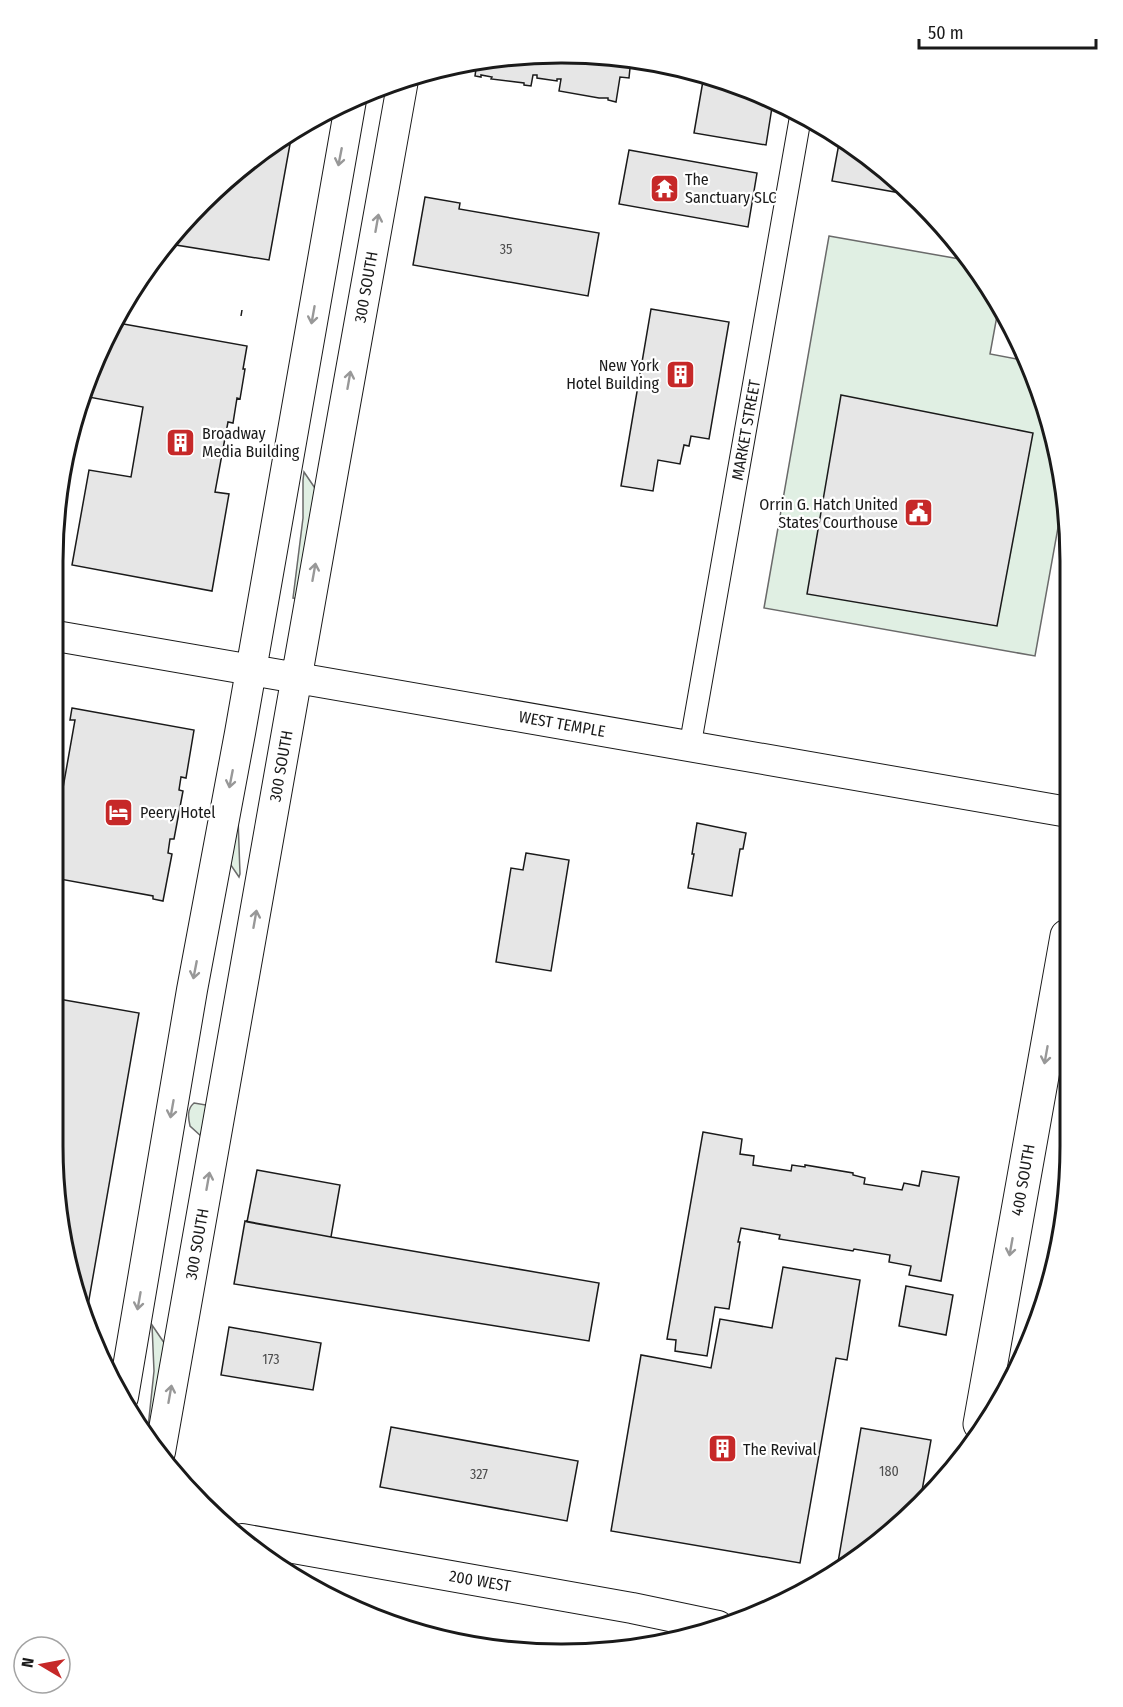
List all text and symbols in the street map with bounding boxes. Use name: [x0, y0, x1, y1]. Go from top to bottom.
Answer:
scale bar: [919, 12, 1096, 50]
text: 50 m: [928, 22, 964, 44]
one-way arrow: [334, 147, 345, 166]
place label: The Sanctuary SLC: [685, 170, 776, 207]
temple icon: The Sanctuary SLC: [648, 172, 680, 204]
one-way arrow: [372, 214, 383, 234]
house number: 35: [500, 241, 512, 258]
street label: 300 SOUTH: [350, 250, 382, 324]
one-way arrow: [307, 304, 318, 324]
place label: New York Hotel Building: [566, 356, 660, 393]
building icon: New York Hotel Building: [664, 358, 696, 390]
one-way arrow: [344, 370, 355, 390]
street label: MARKET STREET: [728, 378, 764, 482]
place label: Broadway Media Building: [202, 424, 300, 461]
building icon: Broadway Media Building: [165, 426, 197, 458]
place label: Orrin G. Hatch United States Courthouse: [759, 495, 898, 532]
public building icon: Orrin G. Hatch United States Courthouse: [903, 497, 935, 529]
one-way arrow: [309, 562, 320, 582]
street label: WEST TEMPLE: [517, 707, 607, 741]
street label: 300 SOUTH: [265, 729, 297, 803]
one-way arrow: [225, 768, 236, 788]
hotel icon: Peery Hotel: [103, 796, 135, 828]
place label: Peery Hotel: [140, 803, 215, 822]
one-way arrow: [249, 909, 260, 929]
one-way arrow: [189, 960, 200, 980]
one-way arrow: [1040, 1045, 1051, 1064]
one-way arrow: [166, 1099, 177, 1118]
street label: 400 SOUTH: [1007, 1143, 1039, 1217]
one-way arrow: [203, 1172, 214, 1192]
street label: 300 SOUTH: [181, 1207, 213, 1281]
one-way arrow: [1005, 1237, 1016, 1256]
one-way arrow: [133, 1291, 144, 1311]
house number: 173: [262, 1351, 280, 1368]
one-way arrow: [165, 1385, 176, 1404]
building icon: The Revival: [706, 1433, 738, 1465]
place label: The Revival: [743, 1440, 817, 1459]
house number: 180: [879, 1463, 899, 1480]
house number: 327: [470, 1466, 488, 1483]
street label: 200 WEST: [448, 1566, 513, 1596]
north arrow: [12, 1635, 72, 1695]
text: N: [18, 1656, 38, 1669]

